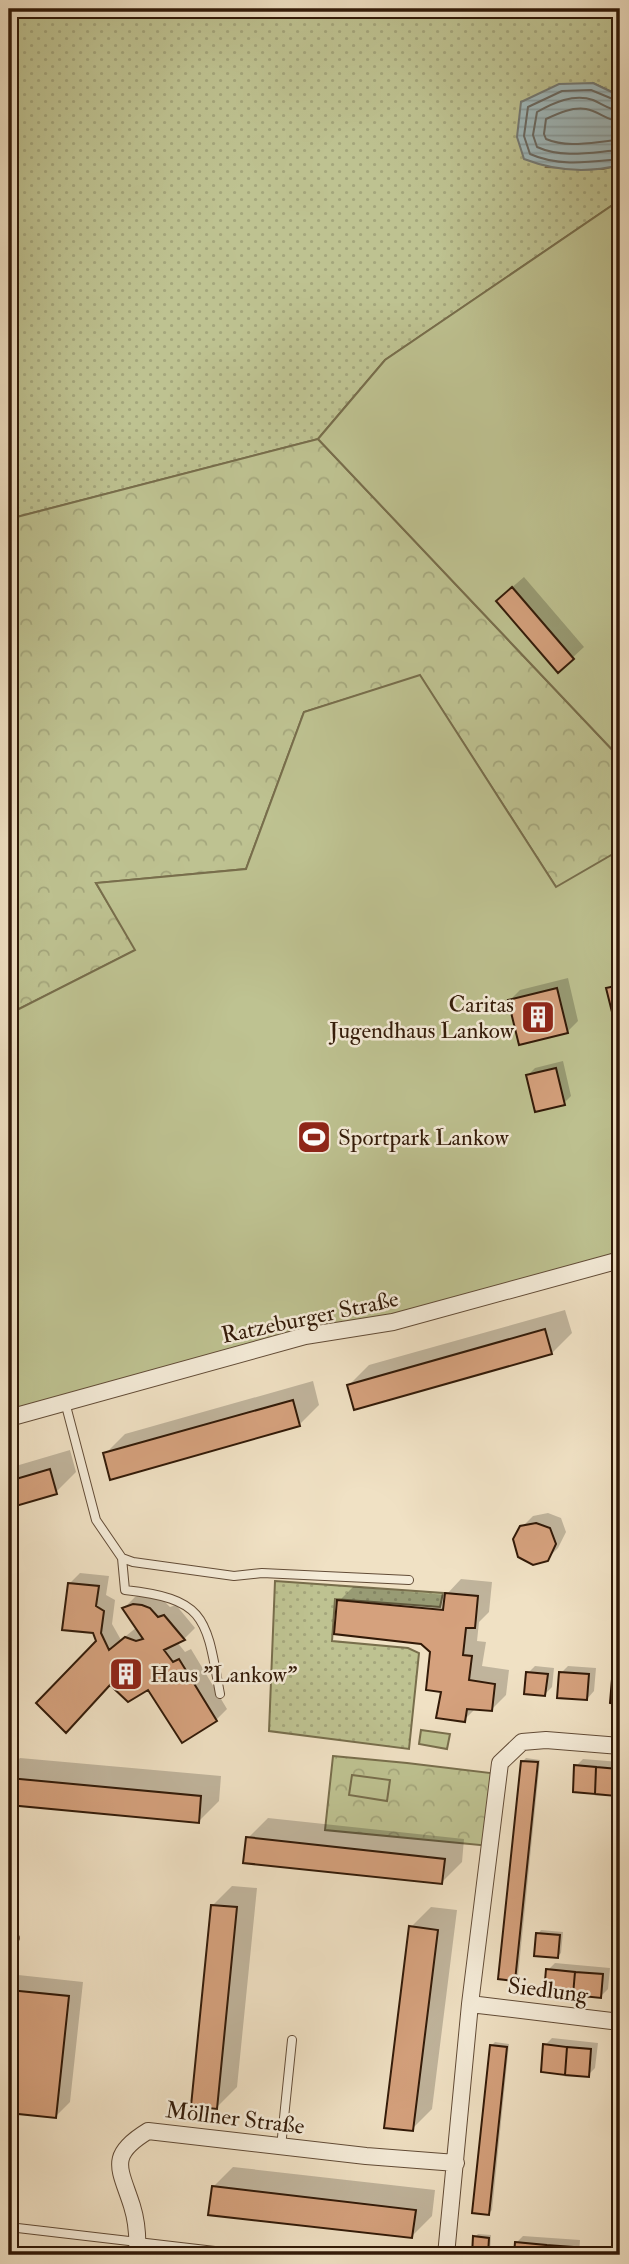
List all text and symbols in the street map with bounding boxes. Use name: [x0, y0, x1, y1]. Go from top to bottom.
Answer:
place label: Caritas Jugendhaus Lankow: [328, 990, 515, 1045]
building icon: Caritas Jugendhaus Lankow: [519, 998, 557, 1036]
sports icon: Sportpark Lankow: [295, 1118, 333, 1156]
place label: Sportpark Lankow: [338, 1123, 509, 1153]
street label: Ratzeburger Straße: [219, 1284, 402, 1350]
building icon: Haus "Lankow": [107, 1655, 145, 1693]
place label: Haus "Lankow": [150, 1660, 297, 1689]
street label: Siedlung: [506, 1971, 590, 2009]
street label: Möllner Straße: [164, 2095, 306, 2141]

